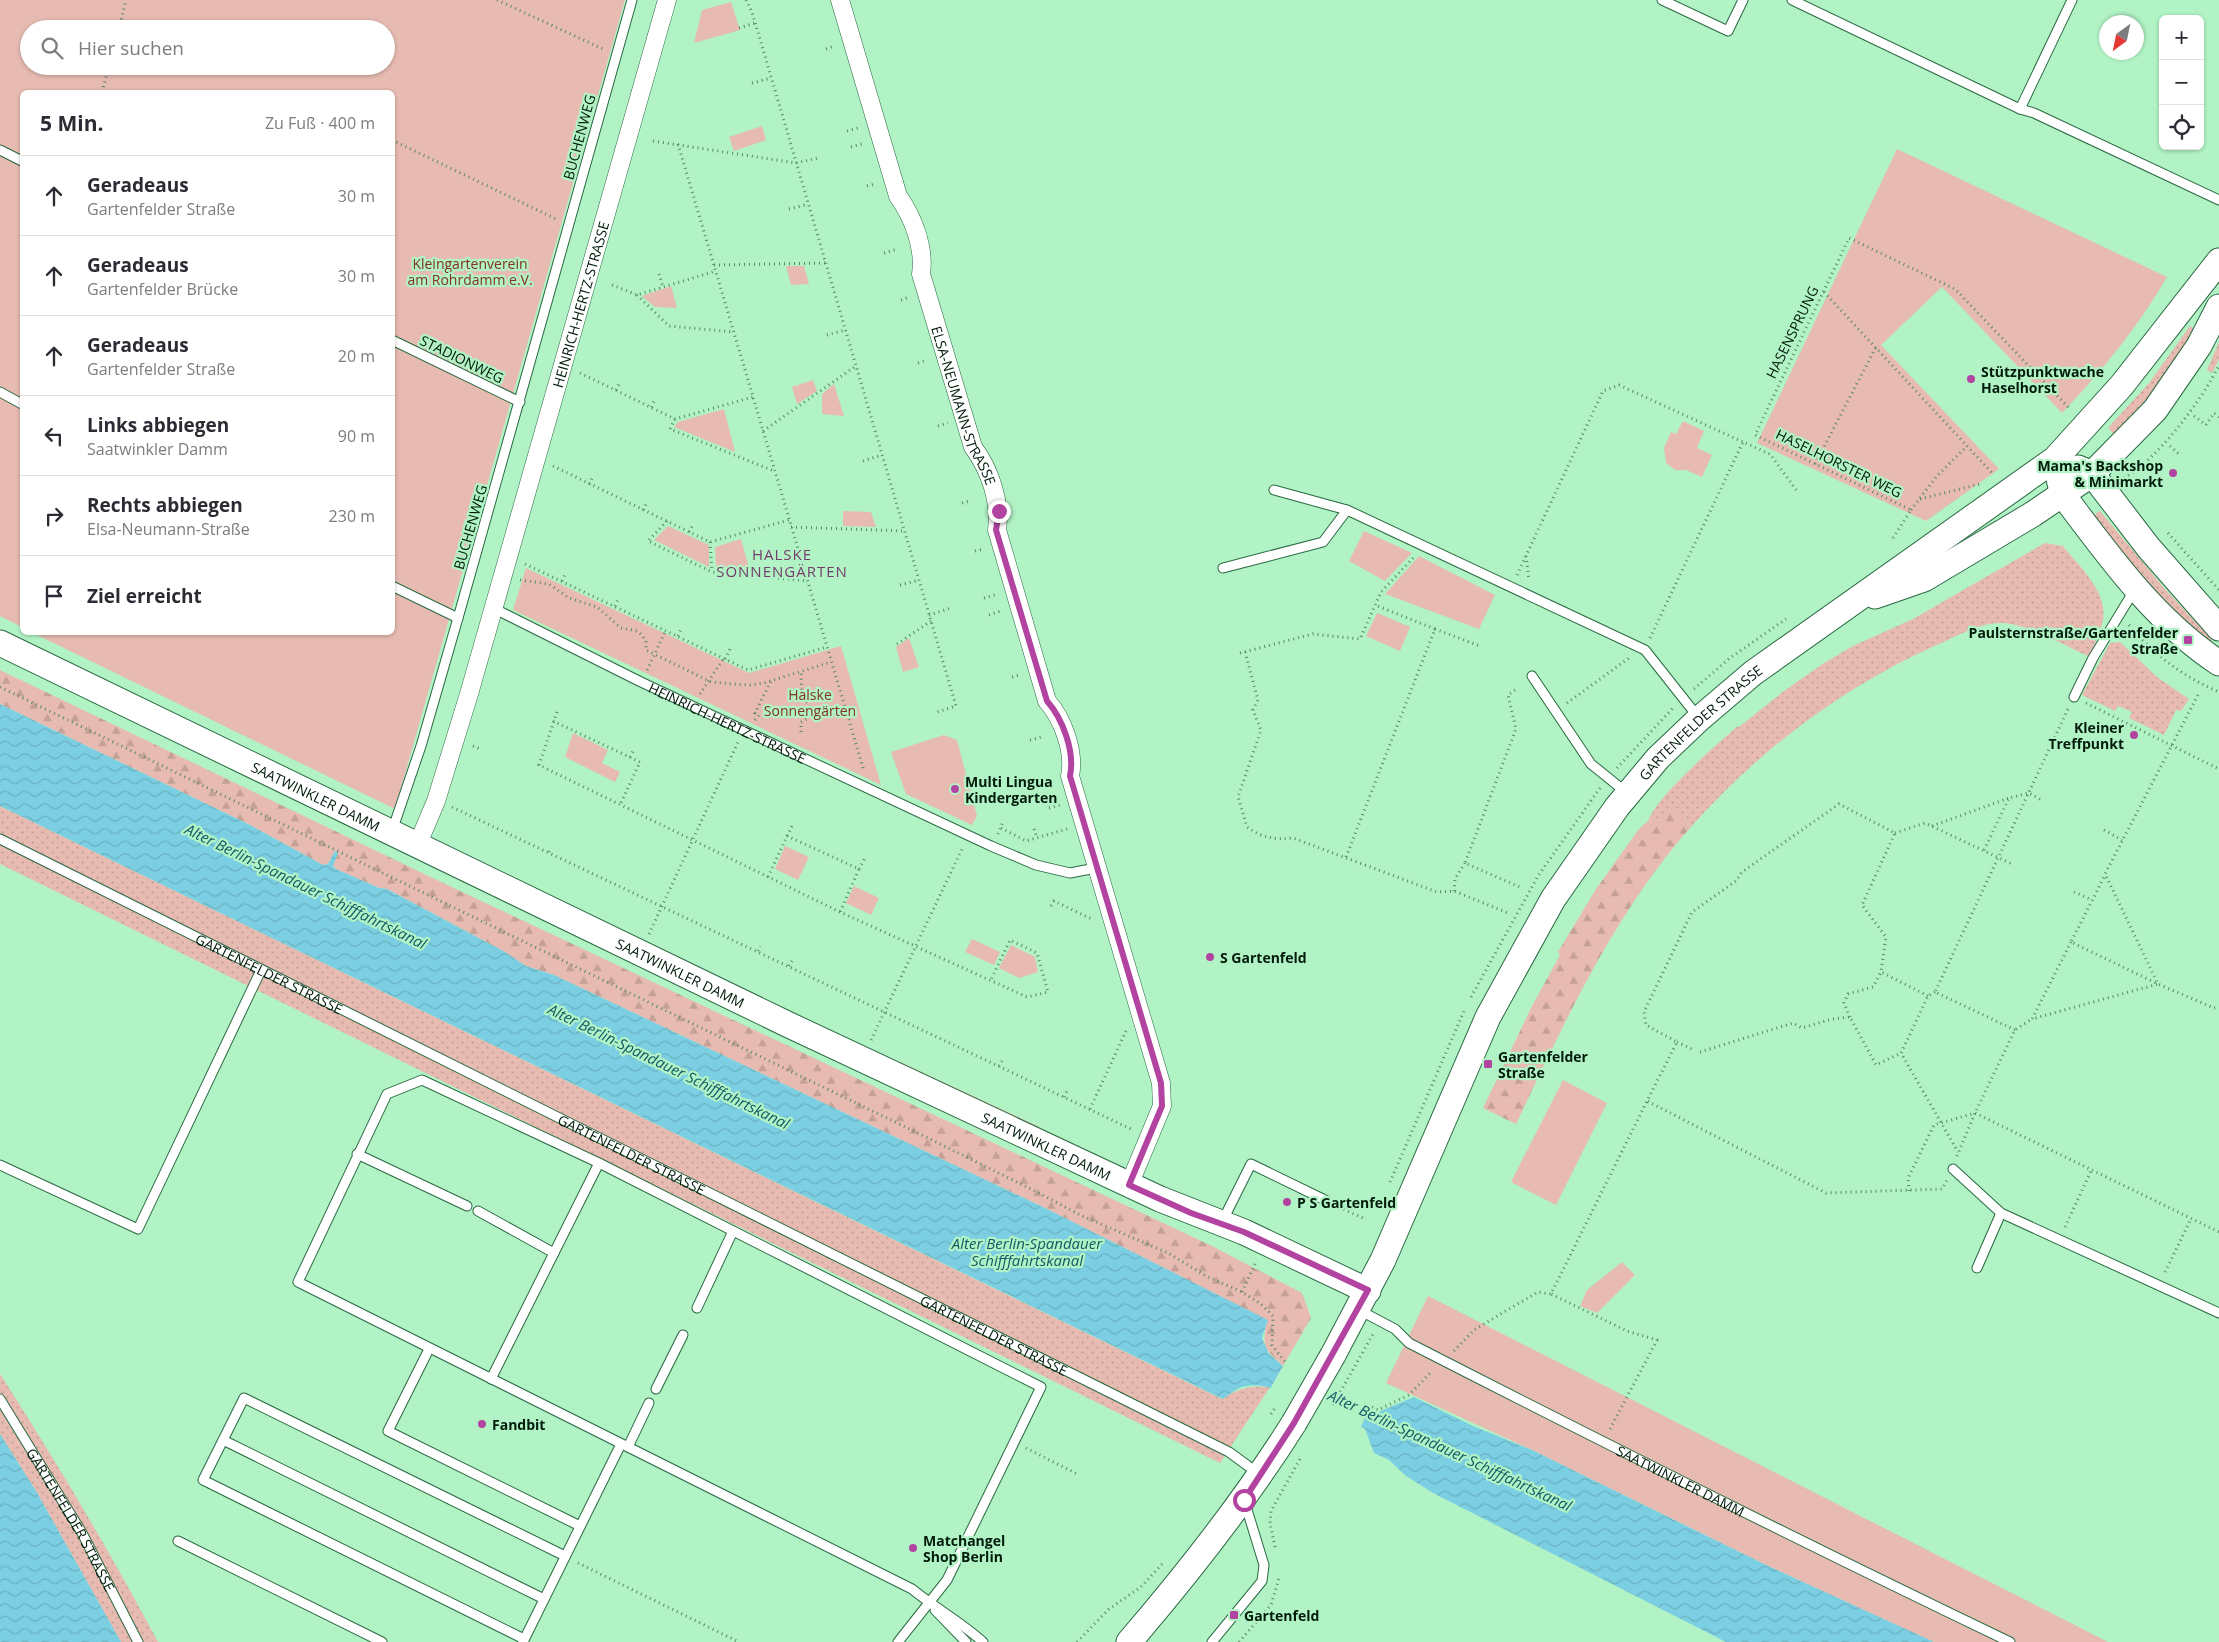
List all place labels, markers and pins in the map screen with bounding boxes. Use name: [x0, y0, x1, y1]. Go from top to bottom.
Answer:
place label: Stützpunktwache Haselhorst: [1981, 362, 2104, 397]
marker: Stützpunktwache Haselhorst: [1965, 373, 1977, 385]
place label: Mama's Backshop & Minimarkt: [2037, 456, 2163, 491]
marker: Mama's Backshop & Minimarkt: [2167, 467, 2179, 479]
place label: Paulsternstraße/Gartenfelder Straße: [1969, 623, 2179, 658]
marker: Paulsternstraße/Gartenfelder Straße: [2182, 634, 2194, 646]
place label: Kleiner Treffpunkt: [2048, 718, 2125, 753]
marker: Kleiner Treffpunkt: [2128, 729, 2140, 741]
place label: Multi Lingua Kindergarten: [965, 772, 1058, 807]
marker: Multi Lingua Kindergarten: [949, 783, 961, 795]
place label: S Gartenfeld: [1220, 948, 1307, 967]
marker: S Gartenfeld: [1204, 951, 1216, 963]
place label: Gartenfelder Straße: [1498, 1047, 1589, 1082]
marker: Gartenfelder Straße: [1482, 1058, 1494, 1070]
place label: P S Gartenfeld: [1297, 1193, 1396, 1212]
marker: P S Gartenfeld: [1281, 1196, 1293, 1208]
place label: Fandbit: [492, 1415, 545, 1434]
marker: Fandbit: [476, 1418, 488, 1430]
place label: Matchangel Shop Berlin: [923, 1531, 1005, 1566]
marker: Matchangel Shop Berlin: [907, 1542, 919, 1554]
place label: Gartenfeld: [1244, 1606, 1319, 1625]
marker: Gartenfeld: [1228, 1609, 1240, 1621]

